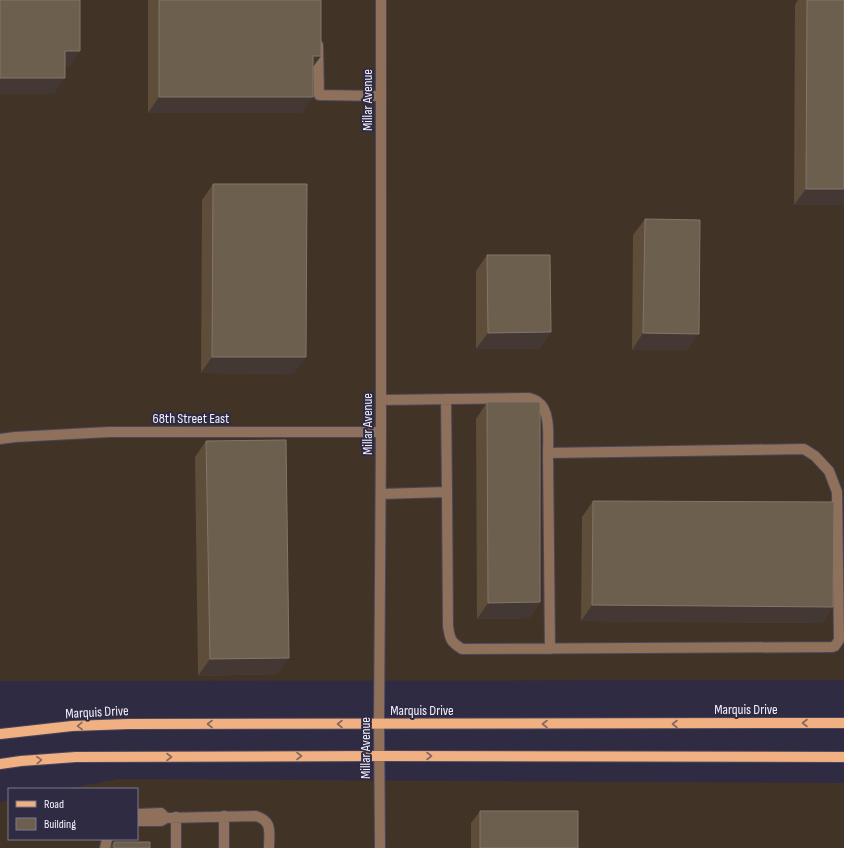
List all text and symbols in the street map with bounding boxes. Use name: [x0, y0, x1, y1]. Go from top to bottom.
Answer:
street label: Millar Avenue: [359, 69, 376, 131]
street label: Millar Avenue: [359, 393, 376, 455]
street label: 68th Street East: [153, 410, 229, 427]
street label: Marquis Drive: [714, 701, 778, 718]
street label: Marquis Drive: [65, 702, 129, 722]
street label: Marquis Drive: [390, 702, 454, 719]
street label: Millar Avenue: [357, 717, 374, 779]
one-way arrow: [672, 719, 678, 728]
one-way arrow: [802, 719, 808, 727]
one-way arrow: [207, 720, 213, 728]
one-way arrow: [337, 720, 343, 728]
one-way arrow: [542, 720, 548, 728]
one-way arrow: [77, 722, 83, 730]
one-way arrow: [296, 752, 302, 760]
one-way arrow: [426, 752, 432, 760]
one-way arrow: [166, 753, 172, 761]
one-way arrow: [36, 755, 42, 764]
legend: [8, 788, 138, 840]
text: Road: [44, 797, 64, 812]
text: Building: [44, 817, 76, 832]

